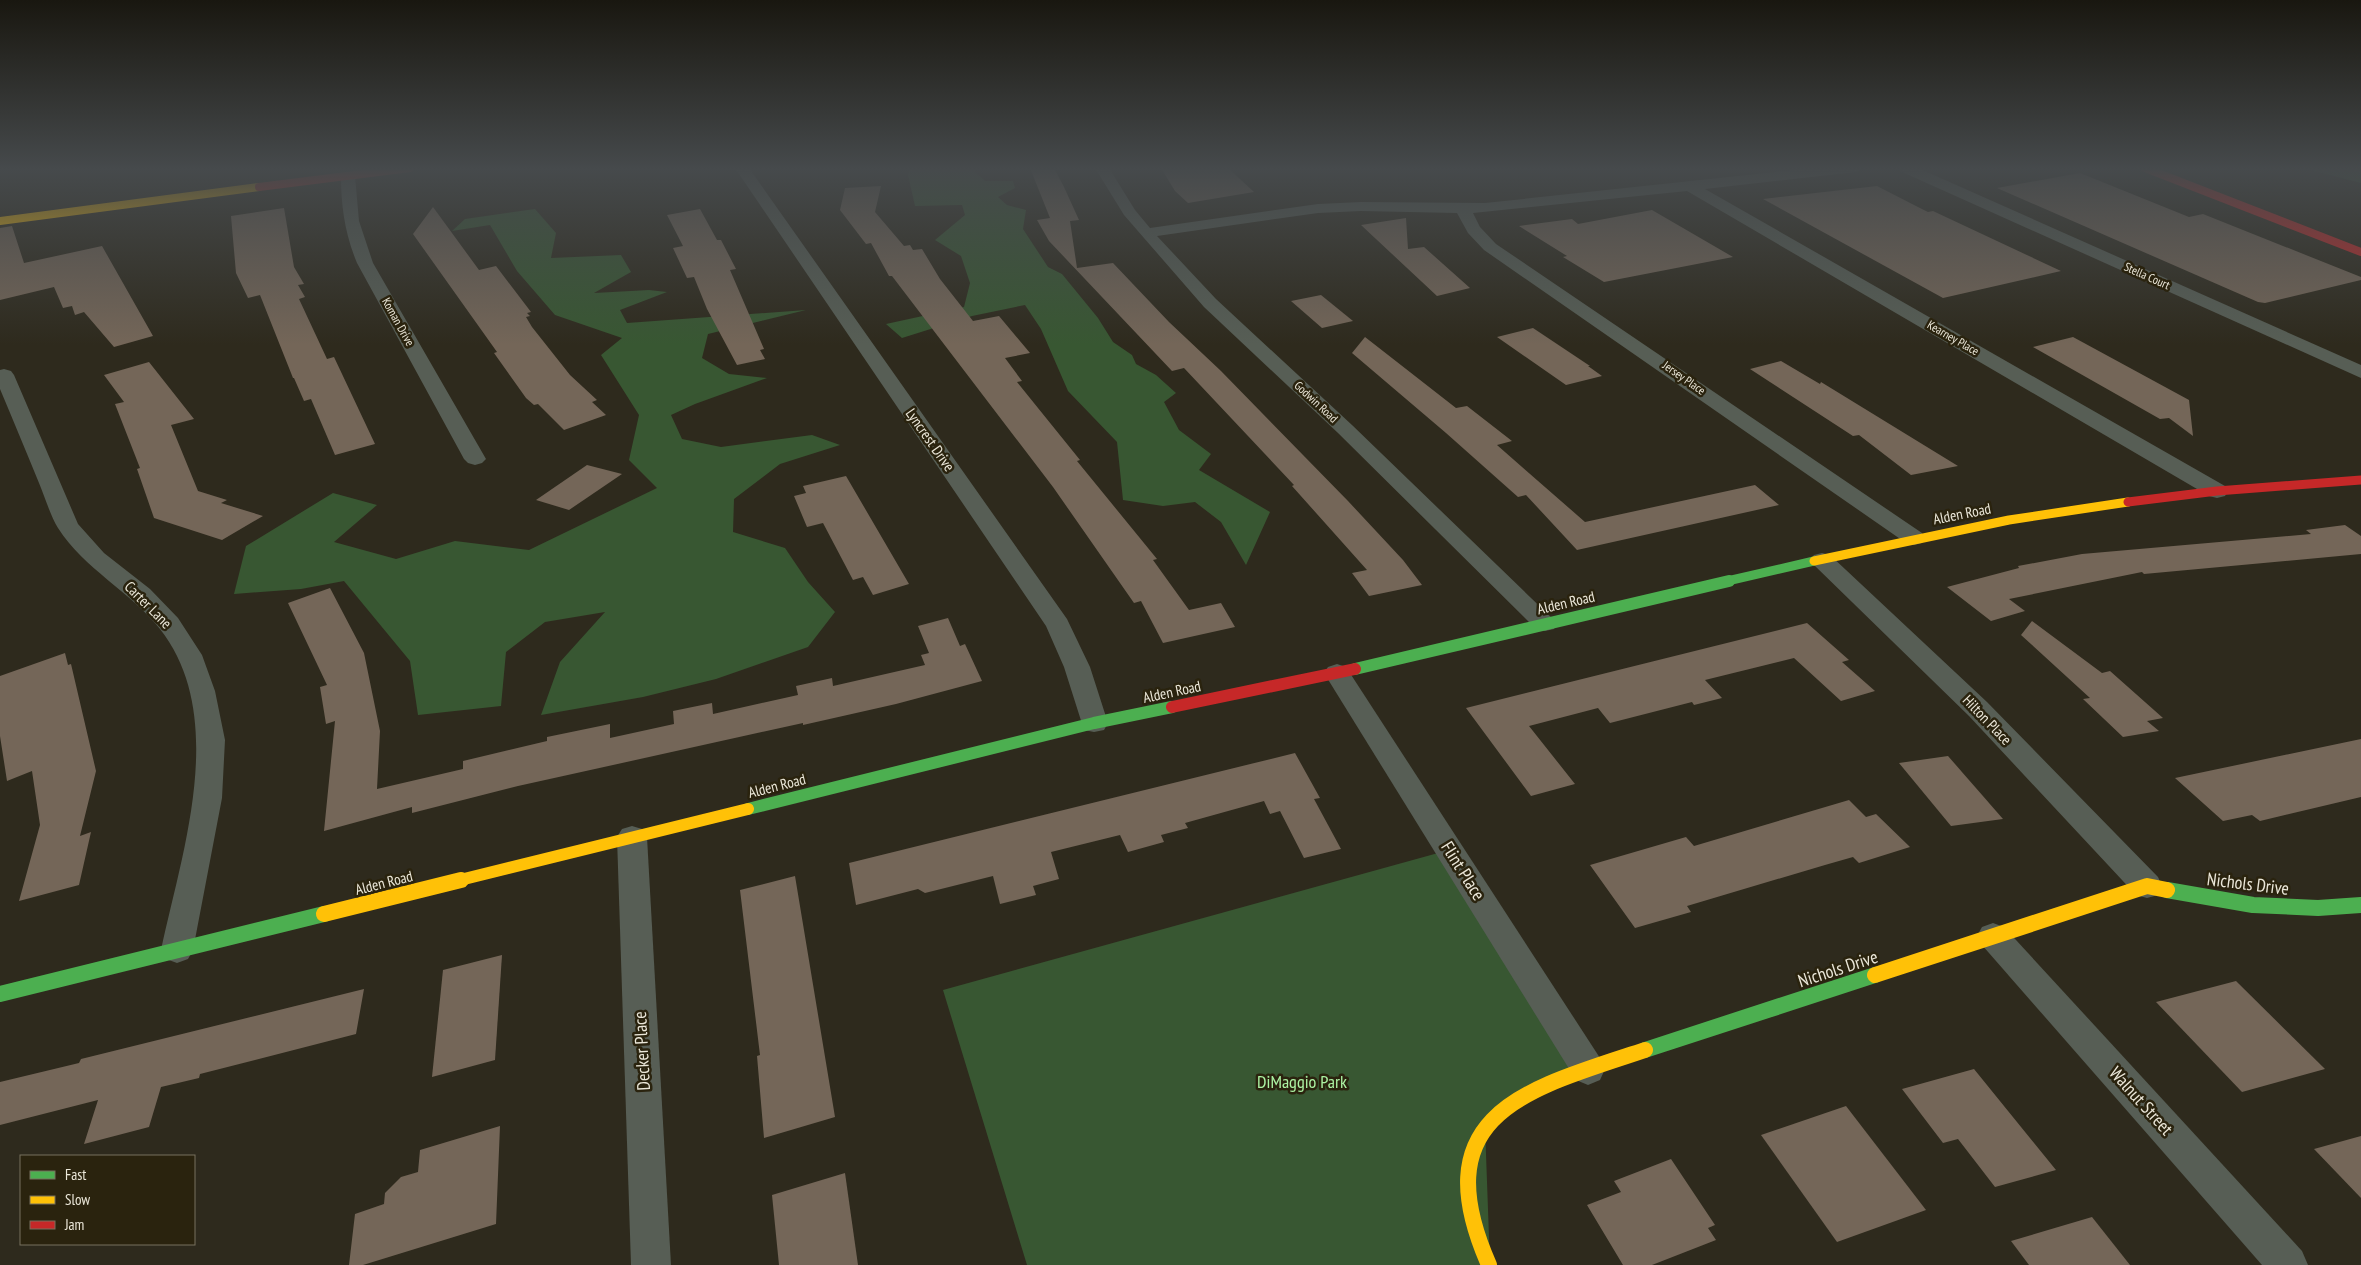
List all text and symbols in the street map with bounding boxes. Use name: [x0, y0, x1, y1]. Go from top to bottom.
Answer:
street label: Stella Court: [2122, 259, 2173, 293]
street label: Koman Drive: [379, 295, 418, 349]
street label: Kearney Place: [1925, 317, 1982, 358]
street label: Jersey Place: [1659, 357, 1709, 398]
street label: Godwin Road: [1291, 378, 1341, 426]
street label: Lyncrest Drive: [902, 405, 959, 475]
street label: Alden Road: [1931, 499, 1992, 528]
street label: Carter Lane: [121, 577, 176, 632]
street label: Alden Road: [1535, 587, 1597, 618]
street label: Alden Road: [1141, 676, 1203, 707]
street label: Hilton Place: [1959, 691, 2016, 749]
street label: Alden Road: [746, 769, 808, 802]
street label: Flint Place: [1436, 837, 1490, 904]
street label: Alden Road: [353, 866, 415, 899]
street label: Nichols Drive: [2206, 867, 2290, 900]
street label: Nichols Drive: [1795, 945, 1881, 992]
street label: Decker Place: [628, 1011, 655, 1091]
street label: Walnut Street: [2105, 1062, 2178, 1140]
park label: DiMaggio Park: [1257, 1070, 1347, 1093]
legend: [20, 1155, 195, 1245]
text: Fast: [65, 1165, 86, 1184]
text: Slow: [65, 1190, 90, 1209]
text: Jam: [64, 1215, 84, 1234]

